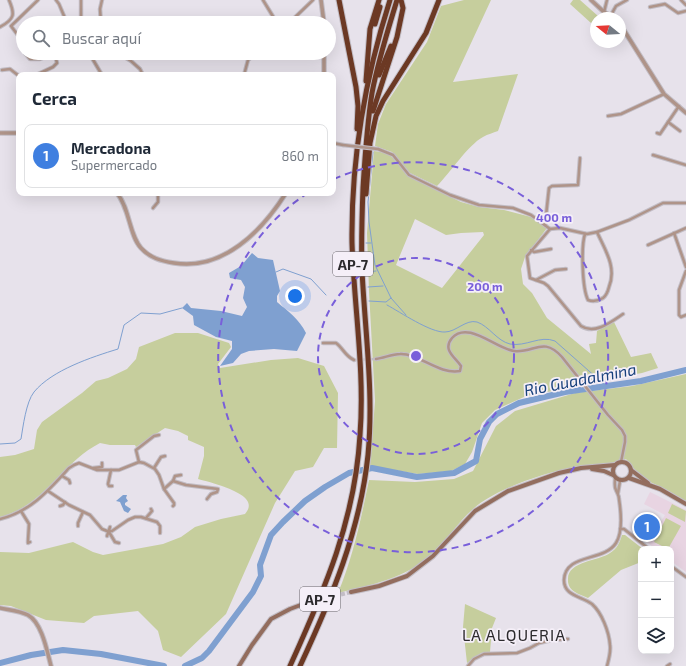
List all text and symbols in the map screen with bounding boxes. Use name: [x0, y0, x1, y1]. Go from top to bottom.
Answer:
north arrow: [590, 12, 626, 48]
search box: [16, 16, 336, 60]
icon: search: [30, 27, 52, 49]
text: Buscar aquí: [62, 29, 141, 47]
text: Cerca: [32, 88, 77, 108]
text: Mercadona: [71, 139, 151, 157]
text: 1: [43, 148, 49, 164]
text: 860 m: [282, 148, 319, 164]
text: Supermercado: [71, 157, 157, 173]
text: 400 m: [536, 210, 572, 224]
road number: AP-7: [333, 252, 373, 276]
text: 200 m: [467, 279, 503, 293]
your location: [285, 286, 305, 306]
centre of rings: [409, 349, 423, 363]
water label: Rio Guadalmina: [522, 359, 638, 399]
pin: 1: [634, 512, 660, 542]
map controls: [638, 546, 674, 654]
button: +: [638, 546, 674, 582]
button: −: [638, 582, 674, 618]
road number: AP-7: [300, 587, 340, 611]
button: layers: [638, 618, 674, 654]
district label: LA ALQUERIA: [462, 625, 566, 645]

